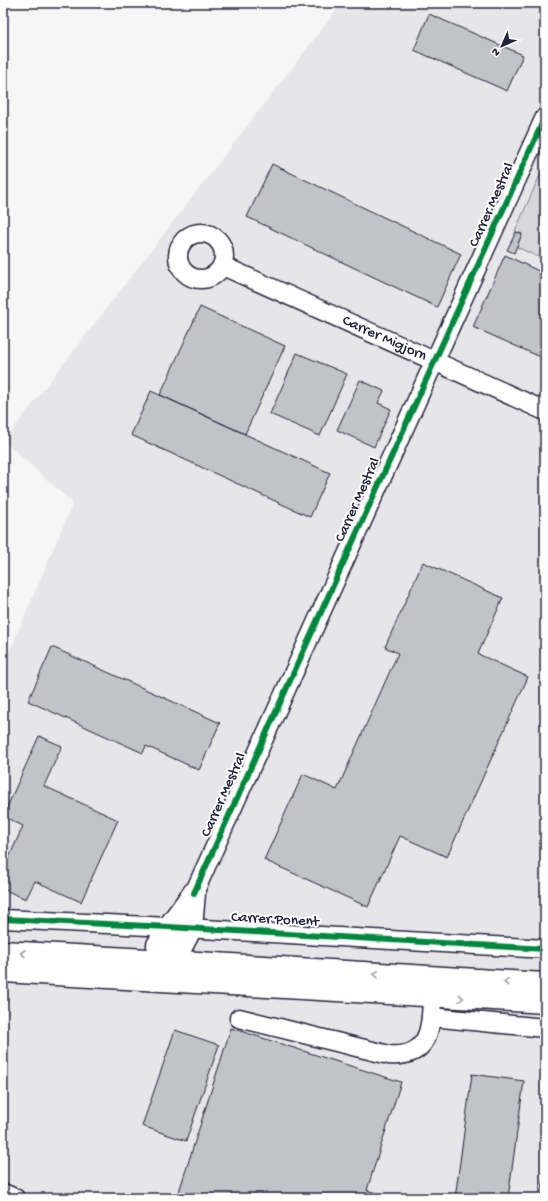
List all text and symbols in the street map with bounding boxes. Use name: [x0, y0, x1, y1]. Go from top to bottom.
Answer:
north arrow: [482, 26, 522, 66]
text: N: [490, 45, 503, 58]
street label: Carrer Mestral: [465, 160, 519, 250]
street label: Carrer Migjorn: [339, 312, 429, 365]
street label: Carrer Mestral: [331, 455, 385, 545]
street label: Carrer Mestral: [197, 750, 251, 840]
street label: Carrer Ponent: [231, 909, 321, 931]
one-way arrow: [20, 949, 26, 958]
one-way arrow: [373, 969, 379, 978]
one-way arrow: [503, 977, 509, 986]
one-way arrow: [458, 994, 464, 1003]

